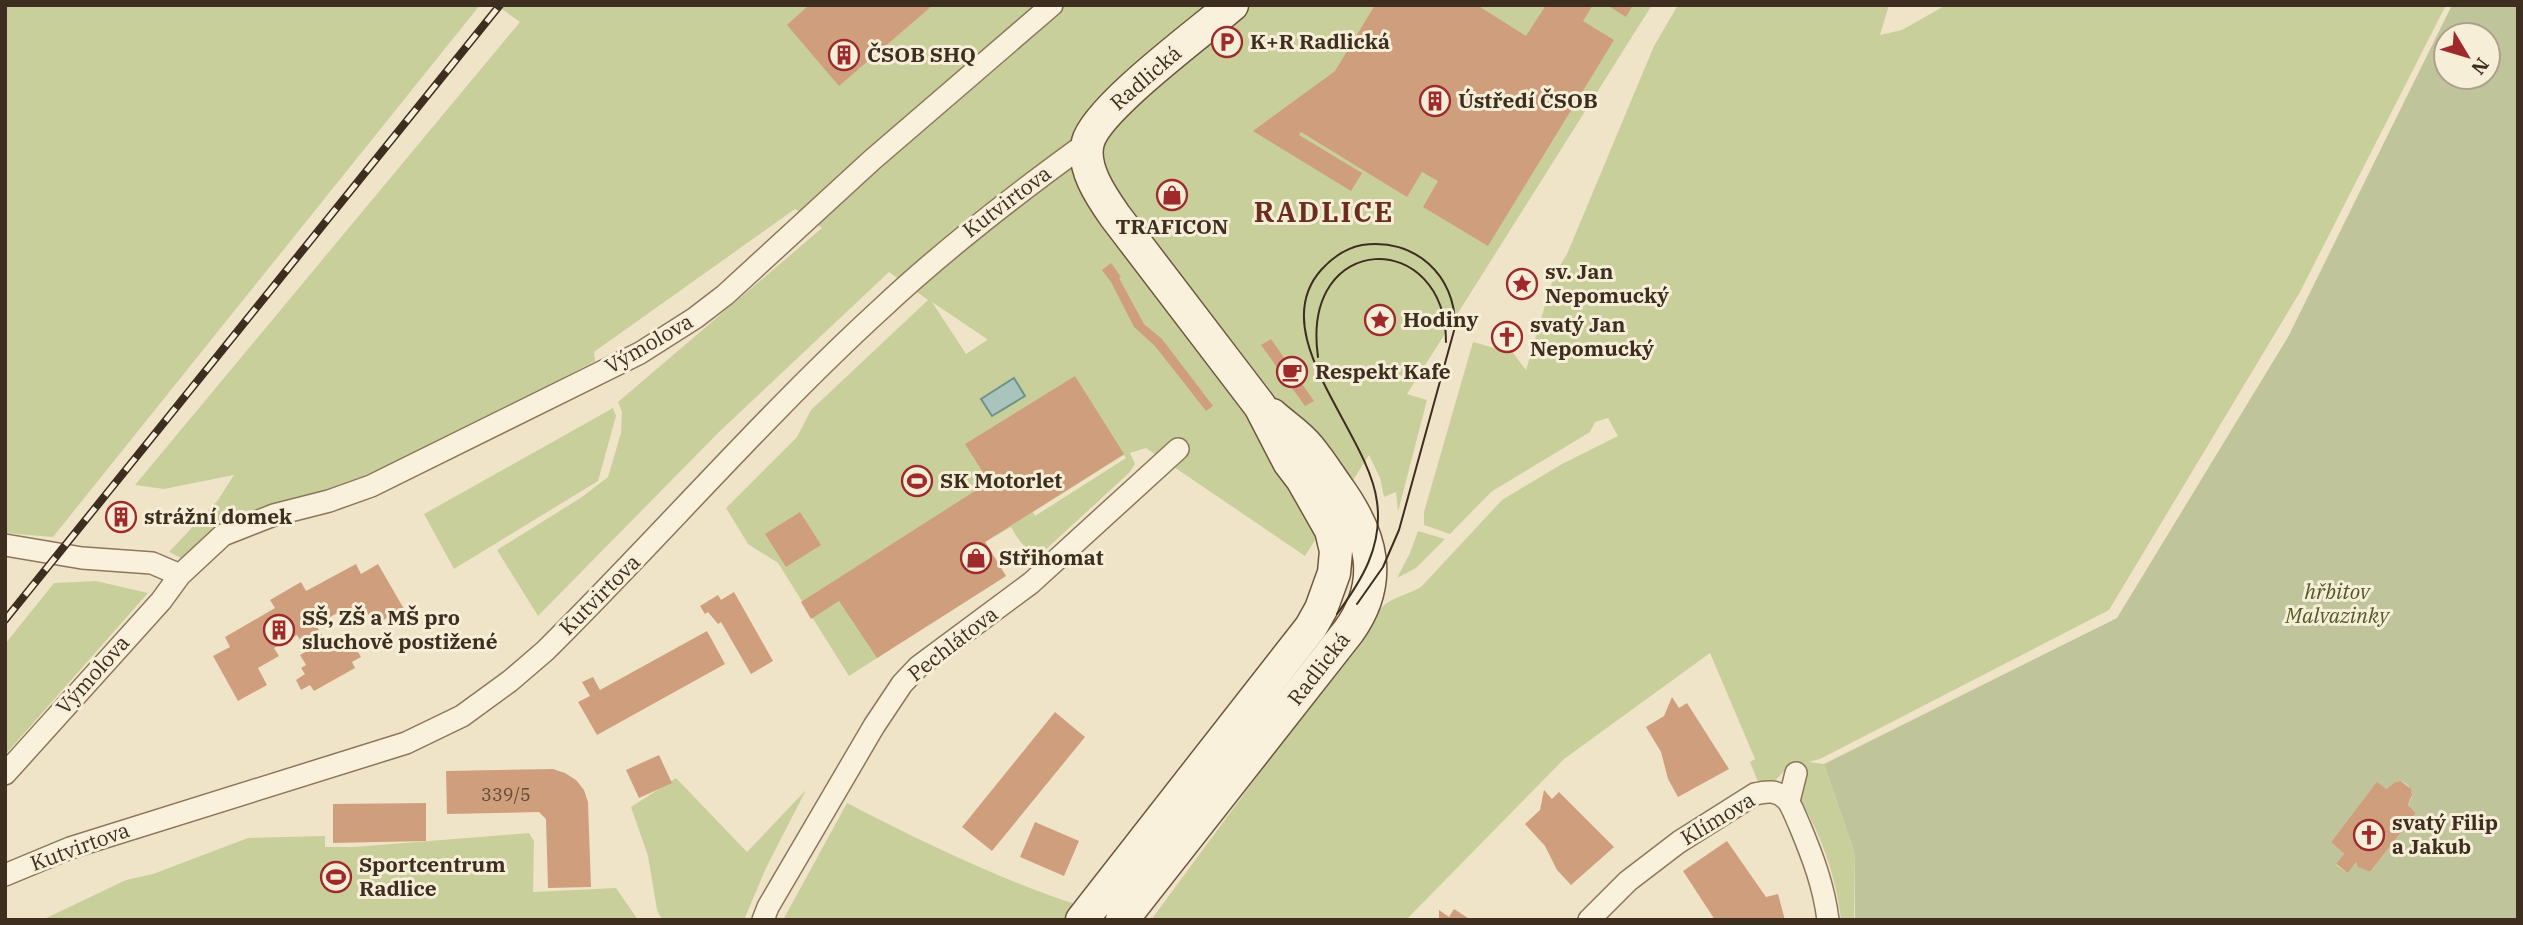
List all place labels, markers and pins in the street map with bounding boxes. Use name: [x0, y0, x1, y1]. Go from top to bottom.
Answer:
parking icon: K+R Radlická: [1210, 25, 1244, 59]
place label: K+R Radlická: [1250, 27, 1390, 55]
building icon: ČSOB SHQ: [827, 38, 861, 72]
place label: ČSOB SHQ: [867, 40, 976, 68]
building icon: Ústředí ČSOB: [1418, 84, 1452, 118]
place label: Ústředí ČSOB: [1458, 86, 1598, 114]
shop icon: TRAFICON: [1155, 178, 1189, 212]
place label: TRAFICON: [1116, 212, 1228, 240]
place label: sv. Jan Nepomucký: [1545, 257, 1669, 309]
place icon: sv. Jan Nepomucký: [1505, 267, 1539, 301]
place icon: Hodiny: [1363, 303, 1397, 337]
place label: Hodiny: [1403, 305, 1478, 333]
place label: svatý Jan Nepomucký: [1530, 310, 1654, 362]
church icon: svatý Jan Nepomucký: [1490, 320, 1524, 354]
cafe icon: Respekt Kafe: [1275, 355, 1309, 389]
place label: Respekt Kafe: [1315, 357, 1451, 385]
sports icon: SK Motorlet: [900, 464, 934, 498]
place label: SK Motorlet: [940, 466, 1062, 494]
building icon: strážní domek: [104, 500, 138, 534]
place label: strážní domek: [144, 502, 292, 530]
shop icon: Střihomat: [959, 541, 993, 575]
place label: Střihomat: [999, 543, 1104, 571]
place label: SŠ, ZŠ a MŠ pro sluchově postižené: [302, 603, 498, 655]
building icon: SŠ, ZŠ a MŠ pro sluchově postižené: [262, 613, 296, 647]
place label: svatý Filip a Jakub: [2392, 808, 2498, 860]
church icon: svatý Filip a Jakub: [2352, 818, 2386, 852]
place label: Sportcentrum Radlice: [359, 850, 506, 902]
sports icon: Sportcentrum Radlice: [319, 860, 353, 894]

